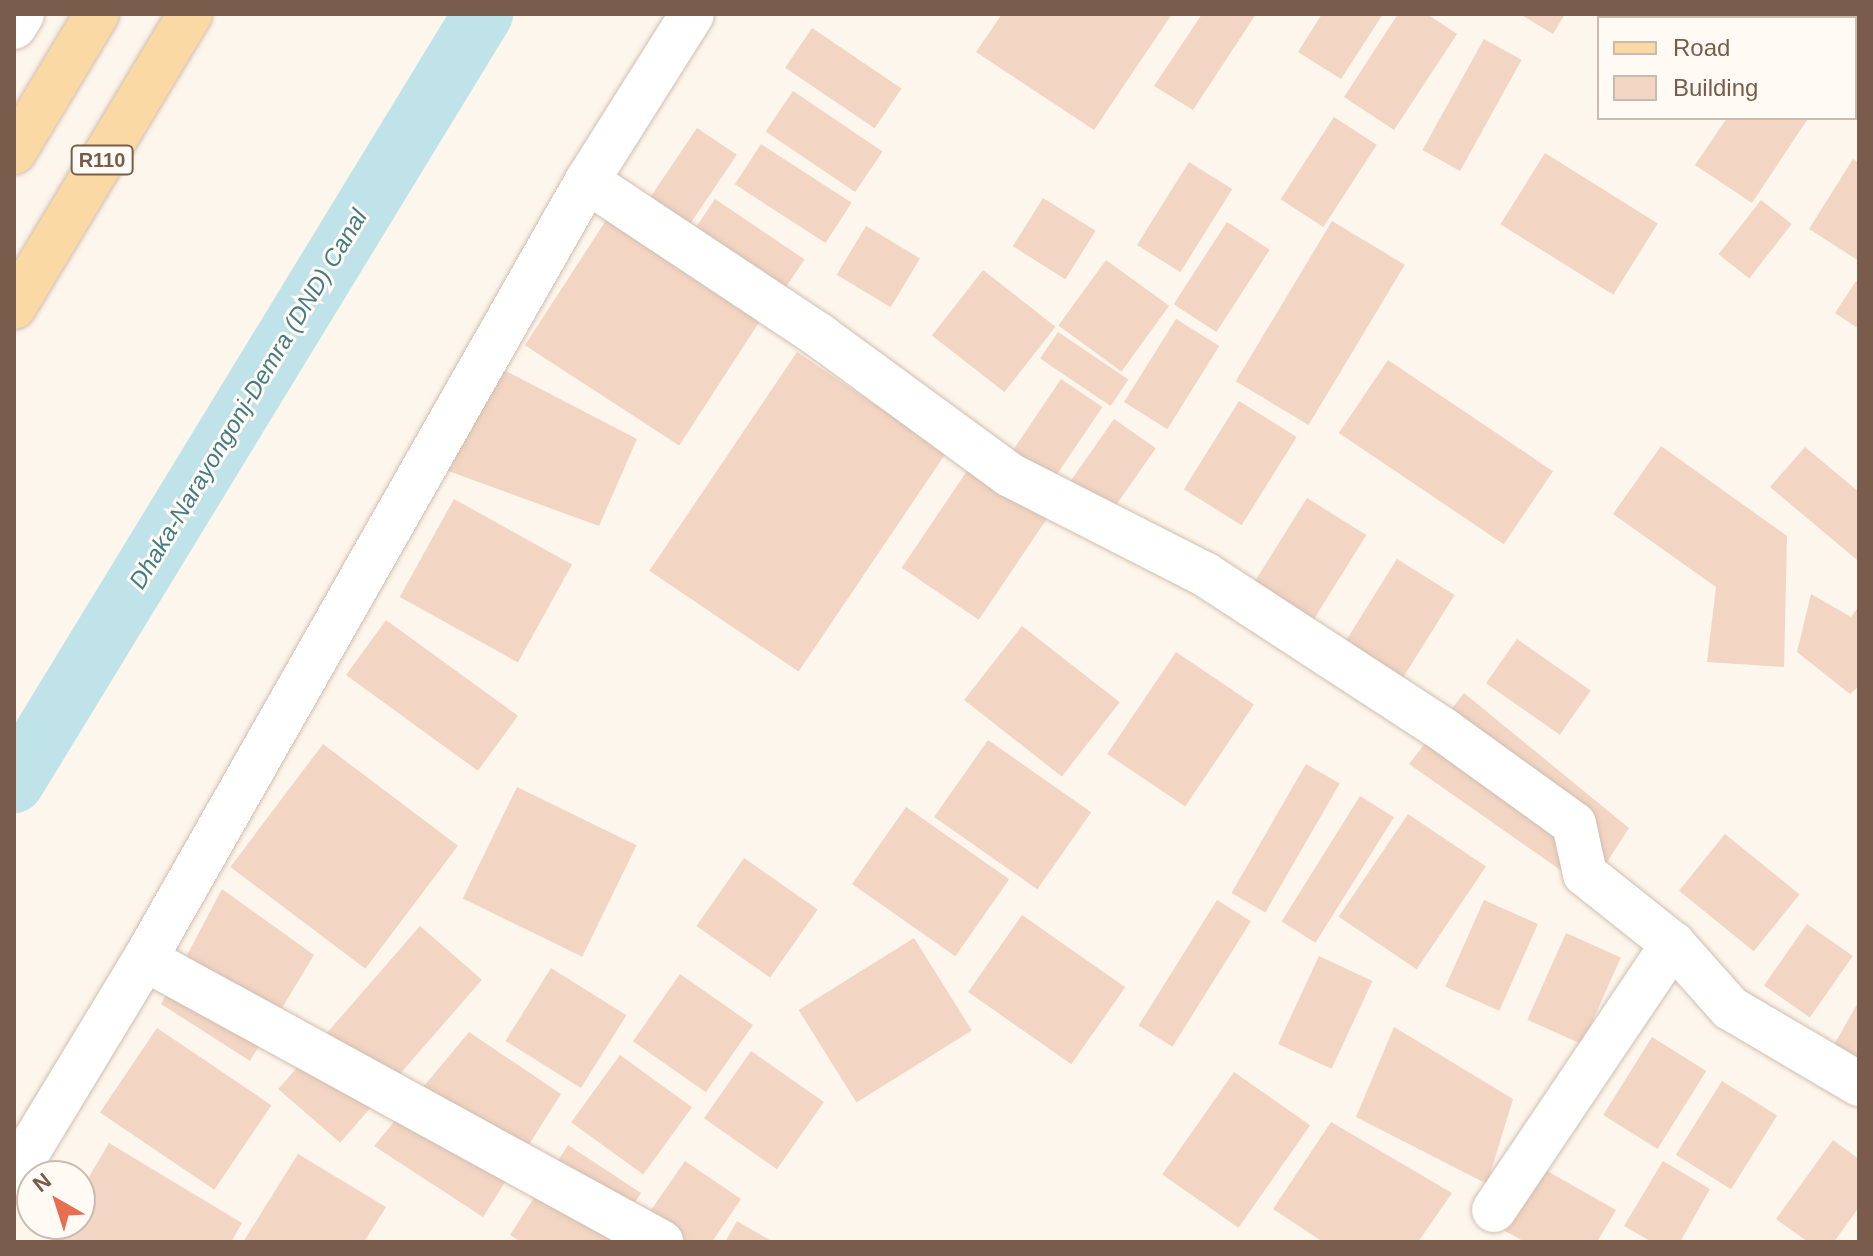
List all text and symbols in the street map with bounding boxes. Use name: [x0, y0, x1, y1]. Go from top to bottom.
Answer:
legend: [1597, 16, 1857, 120]
text: Road: [1673, 34, 1730, 61]
text: Building: [1673, 74, 1758, 101]
road number: R110: [70, 144, 134, 176]
water label: Dhaka-Narayongonj-Demra (DND) Canal: [123, 204, 373, 594]
north arrow: [16, 1160, 96, 1240]
text: N: [28, 1168, 56, 1197]

